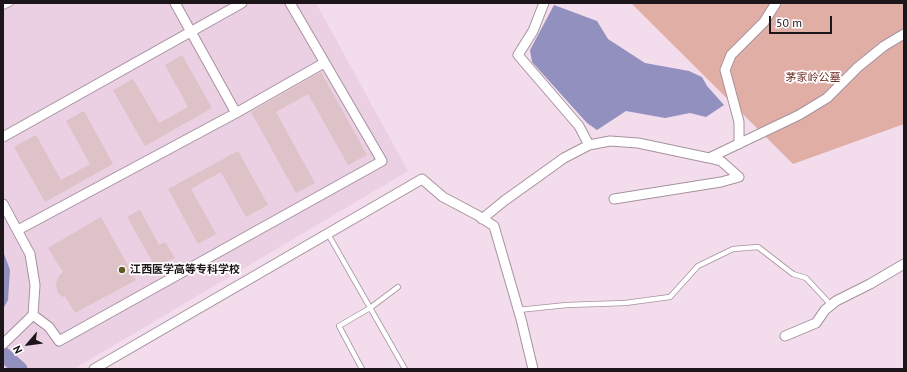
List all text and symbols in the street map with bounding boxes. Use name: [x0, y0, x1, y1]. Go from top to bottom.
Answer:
scale bar: [771, 8, 834, 34]
text: 50 m: [776, 15, 802, 30]
park label: 茅家岭公墓: [786, 71, 840, 85]
place label: 江西医学高等专科学校: [130, 263, 240, 277]
marker: 江西医学高等专科学校: [117, 265, 127, 275]
north arrow: [8, 324, 48, 364]
text: N: [10, 343, 25, 356]

